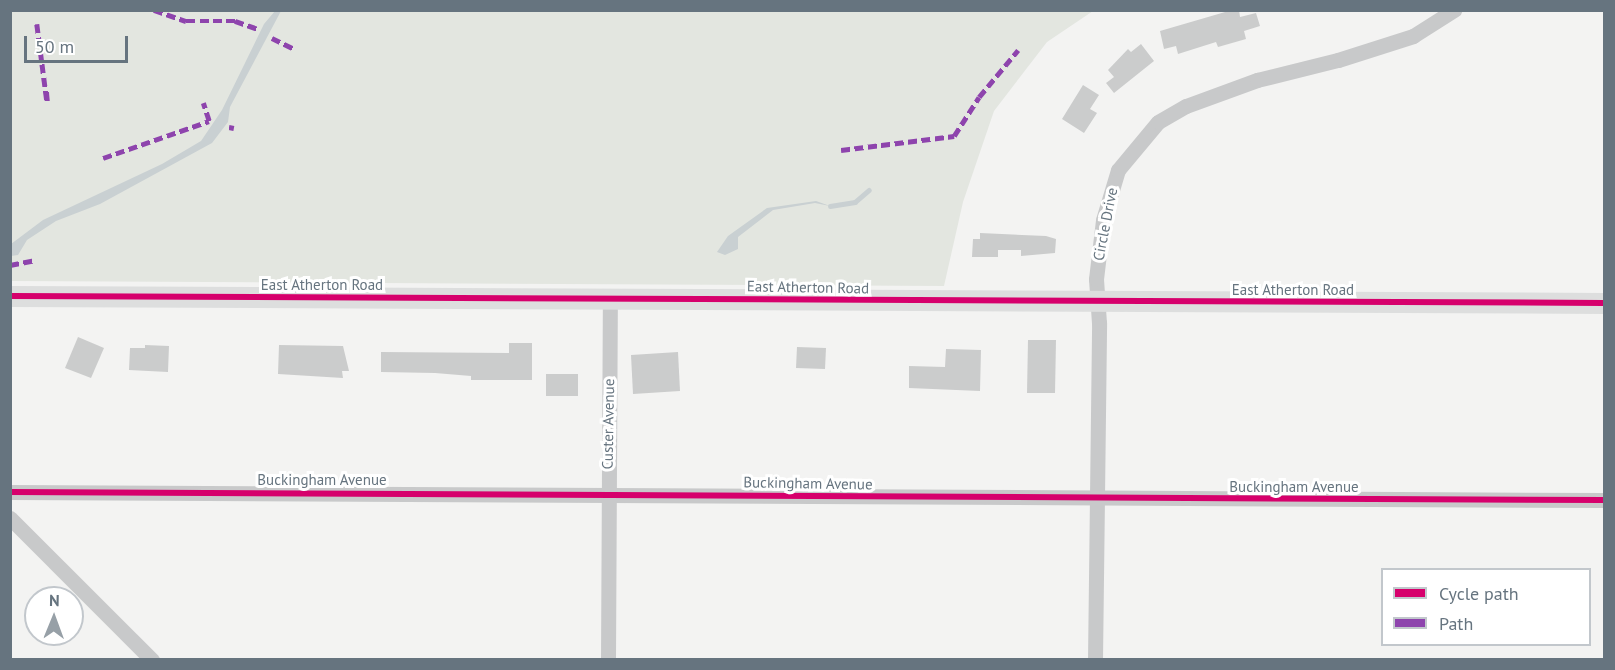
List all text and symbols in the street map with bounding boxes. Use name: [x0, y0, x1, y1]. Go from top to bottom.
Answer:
scale bar: [27, 24, 130, 62]
text: 50 m: [35, 35, 74, 58]
street label: Circle Drive: [1089, 186, 1121, 262]
street label: East Atherton Road: [261, 276, 383, 294]
street label: East Atherton Road: [746, 277, 870, 297]
street label: East Atherton Road: [1232, 281, 1354, 299]
street label: Custer Avenue: [598, 378, 618, 470]
street label: Buckingham Avenue: [257, 471, 387, 489]
street label: Buckingham Avenue: [743, 473, 873, 493]
street label: Buckingham Avenue: [1229, 478, 1359, 496]
legend: [1381, 568, 1591, 646]
text: Cycle path: [1439, 582, 1519, 605]
north arrow: [24, 586, 84, 646]
text: N: [49, 590, 60, 610]
text: Path: [1439, 612, 1473, 635]

